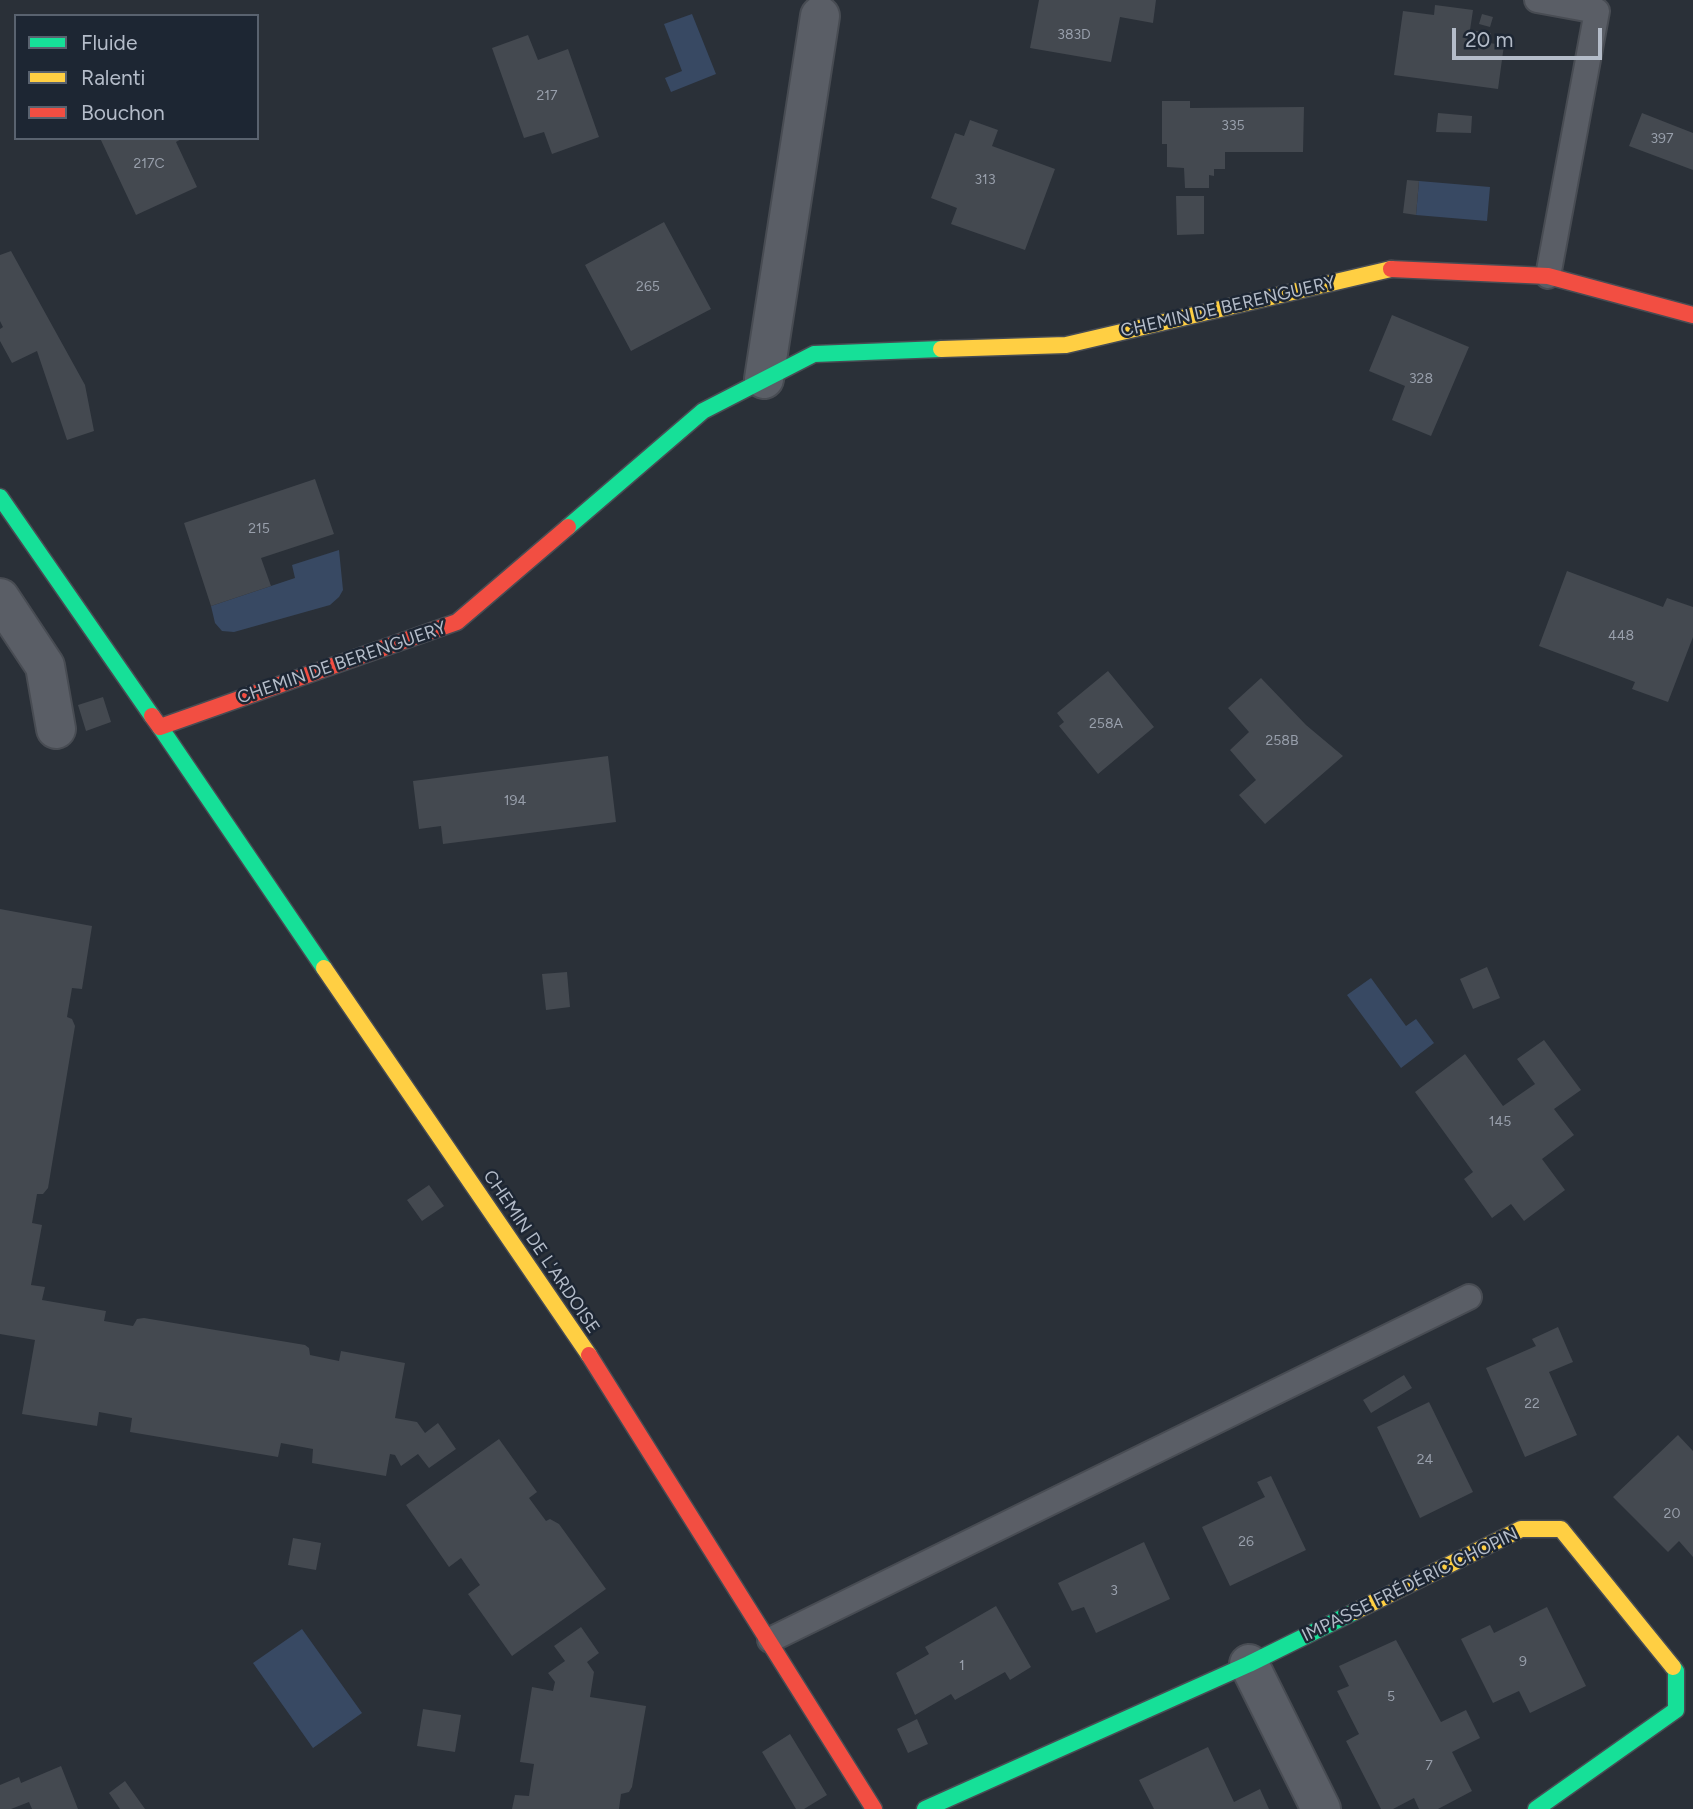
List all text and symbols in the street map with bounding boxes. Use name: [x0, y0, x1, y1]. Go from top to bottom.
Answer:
legend: [14, 14, 259, 140]
scale bar: [1455, 14, 1606, 58]
house number: 383D: [1057, 27, 1091, 43]
text: 20 m: [1465, 27, 1513, 52]
text: Fluide: [81, 30, 137, 55]
text: Ralenti: [81, 65, 145, 90]
house number: 217: [536, 88, 558, 104]
text: Bouchon: [81, 100, 165, 125]
house number: 335: [1221, 118, 1245, 134]
house number: 397: [1650, 131, 1674, 147]
house number: 217C: [133, 156, 165, 172]
house number: 313: [974, 172, 996, 188]
street label: CHEMIN DE BERENGUERY: [1118, 272, 1338, 342]
house number: 265: [636, 279, 660, 295]
house number: 328: [1409, 371, 1433, 387]
house number: 215: [248, 521, 270, 537]
street label: CHEMIN DE BERENGUERY: [235, 617, 449, 709]
house number: 448: [1608, 628, 1634, 644]
house number: 258A: [1089, 716, 1123, 732]
house number: 258B: [1265, 733, 1299, 749]
house number: 194: [504, 793, 526, 809]
house number: 145: [1489, 1114, 1511, 1130]
street label: CHEMIN DE L'ARDOISE: [478, 1166, 604, 1338]
house number: 22: [1524, 1396, 1540, 1412]
house number: 24: [1417, 1452, 1433, 1468]
house number: 20: [1664, 1506, 1680, 1522]
street label: IMPASSE FRÉDÉRIC CHOPIN: [1298, 1523, 1522, 1647]
house number: 26: [1238, 1534, 1254, 1550]
house number: 3: [1110, 1583, 1118, 1599]
house number: 9: [1519, 1654, 1527, 1670]
house number: 1: [959, 1658, 965, 1674]
house number: 5: [1387, 1689, 1395, 1705]
house number: 7: [1425, 1758, 1433, 1774]

